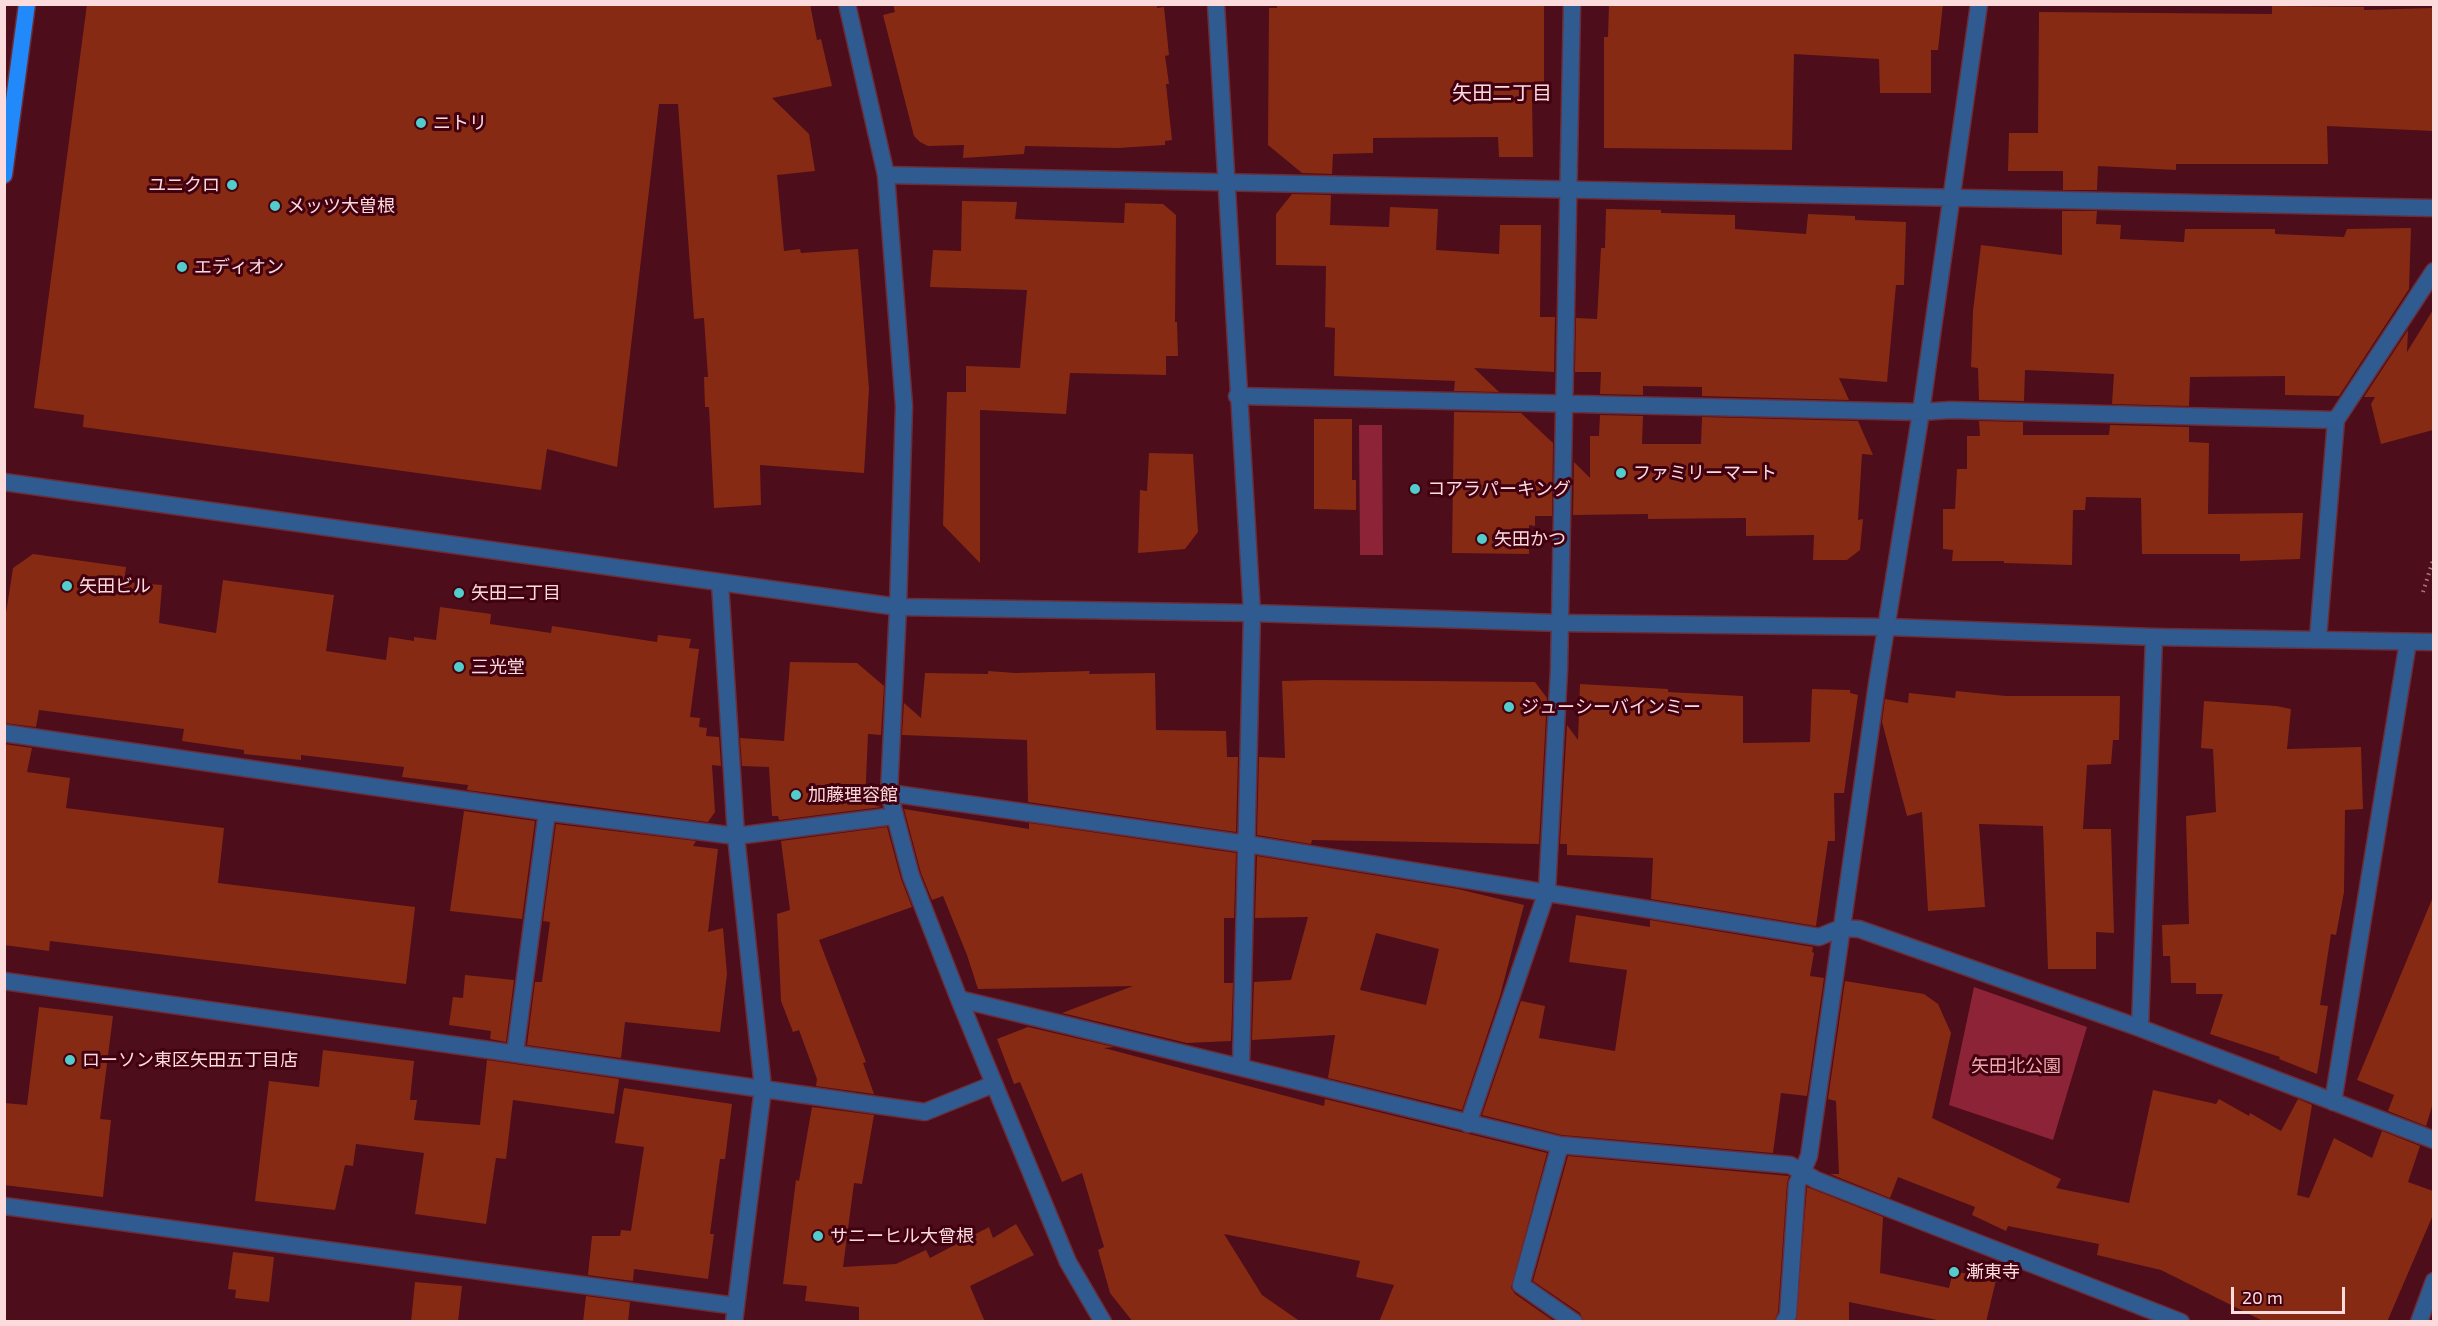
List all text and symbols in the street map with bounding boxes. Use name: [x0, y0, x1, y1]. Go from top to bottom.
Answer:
district label: 矢田二丁目: [1452, 81, 1552, 105]
place label: ニトリ: [433, 112, 487, 134]
marker: ニトリ: [414, 116, 428, 130]
place label: ユニクロ: [148, 174, 220, 196]
marker: ユニクロ: [225, 178, 239, 192]
place label: メッツ大曽根: [287, 195, 395, 217]
marker: メッツ大曽根: [268, 199, 282, 213]
place label: エディオン: [194, 256, 284, 278]
marker: エディオン: [175, 260, 189, 274]
place label: ファミリーマート: [1633, 462, 1777, 484]
marker: ファミリーマート: [1614, 466, 1628, 480]
place label: コアラパーキング: [1427, 478, 1571, 500]
marker: コアラパーキング: [1408, 482, 1422, 496]
place label: 矢田かつ: [1494, 528, 1566, 550]
marker: 矢田かつ: [1475, 532, 1489, 546]
place label: 矢田ビル: [79, 575, 151, 597]
marker: 矢田ビル: [60, 579, 74, 593]
place label: 矢田二丁目: [471, 582, 561, 604]
marker: 矢田二丁目: [452, 586, 466, 600]
place label: 三光堂: [471, 656, 525, 678]
marker: 三光堂: [452, 660, 466, 674]
place label: ジューシーバインミー: [1521, 696, 1701, 718]
marker: ジューシーバインミー: [1502, 700, 1516, 714]
place label: 加藤理容館: [808, 784, 898, 806]
marker: 加藤理容館: [789, 788, 803, 802]
place label: ローソン東区矢田五丁目店: [82, 1049, 298, 1071]
marker: ローソン東区矢田五丁目店: [63, 1053, 77, 1067]
park label: 矢田北公園: [1971, 1055, 2061, 1077]
place label: サニーヒル大曾根: [830, 1225, 974, 1247]
marker: サニーヒル大曾根: [811, 1229, 825, 1243]
place label: 漸東寺: [1966, 1261, 2020, 1283]
marker: 漸東寺: [1947, 1265, 1961, 1279]
scale bar: [2234, 1275, 2348, 1313]
text: 20 m: [2242, 1286, 2283, 1308]

